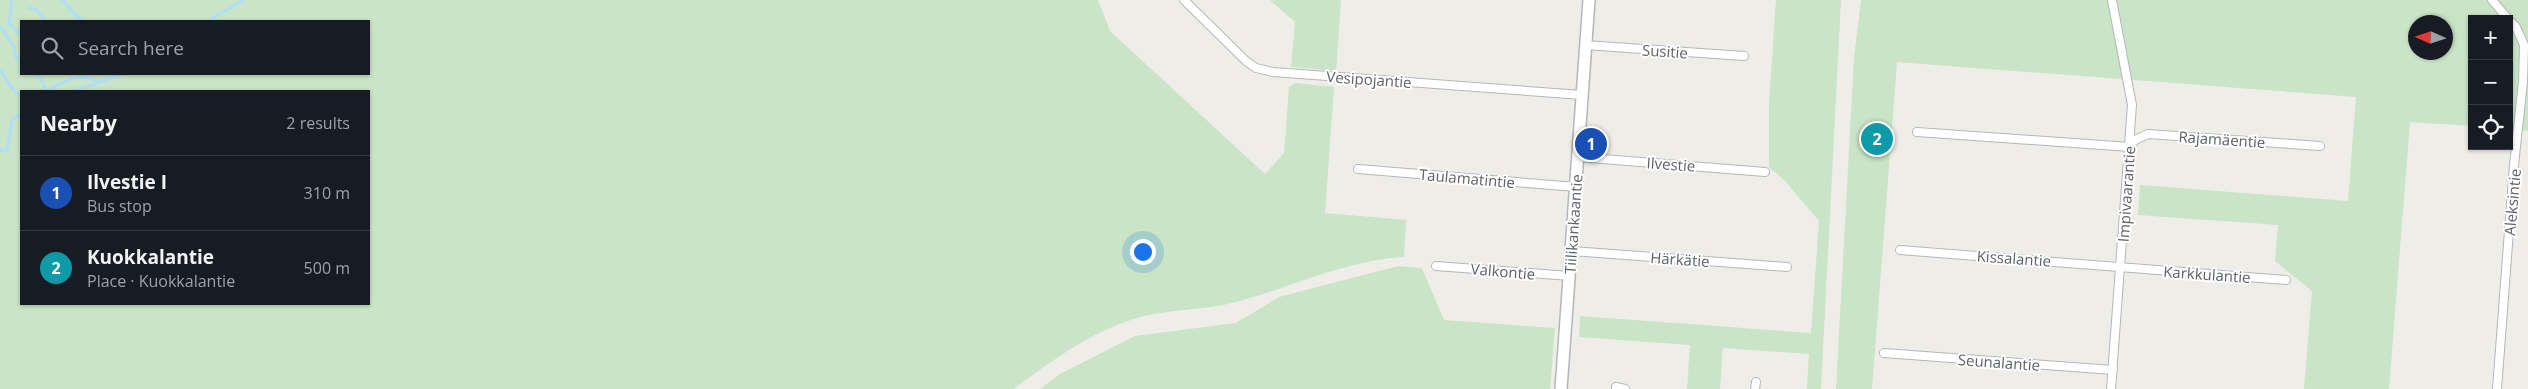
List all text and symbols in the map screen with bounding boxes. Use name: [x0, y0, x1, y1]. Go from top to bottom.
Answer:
north arrow: [2408, 15, 2453, 60]
map controls: [2468, 15, 2513, 150]
button: +: [2468, 15, 2513, 60]
search box: [20, 20, 370, 75]
icon: search: [38, 34, 66, 62]
text: Search here: [78, 35, 184, 61]
street label: Susitie: [1641, 39, 1689, 63]
button: −: [2468, 60, 2513, 105]
street label: Vesipojantie: [1326, 66, 1412, 92]
button: locate: [2468, 105, 2513, 150]
text: Nearby: [40, 109, 117, 137]
text: 2 results: [286, 112, 350, 134]
pin: 2: [1861, 120, 1893, 158]
pin: 1: [1575, 125, 1607, 163]
street label: Rajamäentie: [2178, 126, 2266, 152]
street label: Impivaarantie: [2113, 145, 2139, 243]
street label: Ilvestie: [1646, 152, 1696, 176]
street label: Taulamatintie: [1418, 164, 1516, 192]
street label: Aleksintie: [2499, 168, 2525, 236]
text: Ilvestie I: [87, 169, 167, 195]
street label: Tiilikankaantie: [1560, 173, 1586, 275]
text: 1: [51, 182, 61, 204]
text: 310 m: [304, 182, 350, 204]
text: Bus stop: [87, 195, 152, 217]
your location: [1130, 239, 1156, 265]
text: Kuokkalantie: [87, 244, 214, 270]
street label: Kissalantie: [1976, 245, 2052, 271]
street label: Härkätie: [1650, 247, 1710, 271]
text: 2: [51, 257, 61, 279]
text: 500 m: [304, 257, 350, 279]
street label: Valkontie: [1470, 258, 1536, 284]
street label: Karkkulantie: [2163, 261, 2251, 287]
text: Place · Kuokkalantie: [87, 270, 235, 292]
street label: Seunalantie: [1957, 349, 2041, 375]

